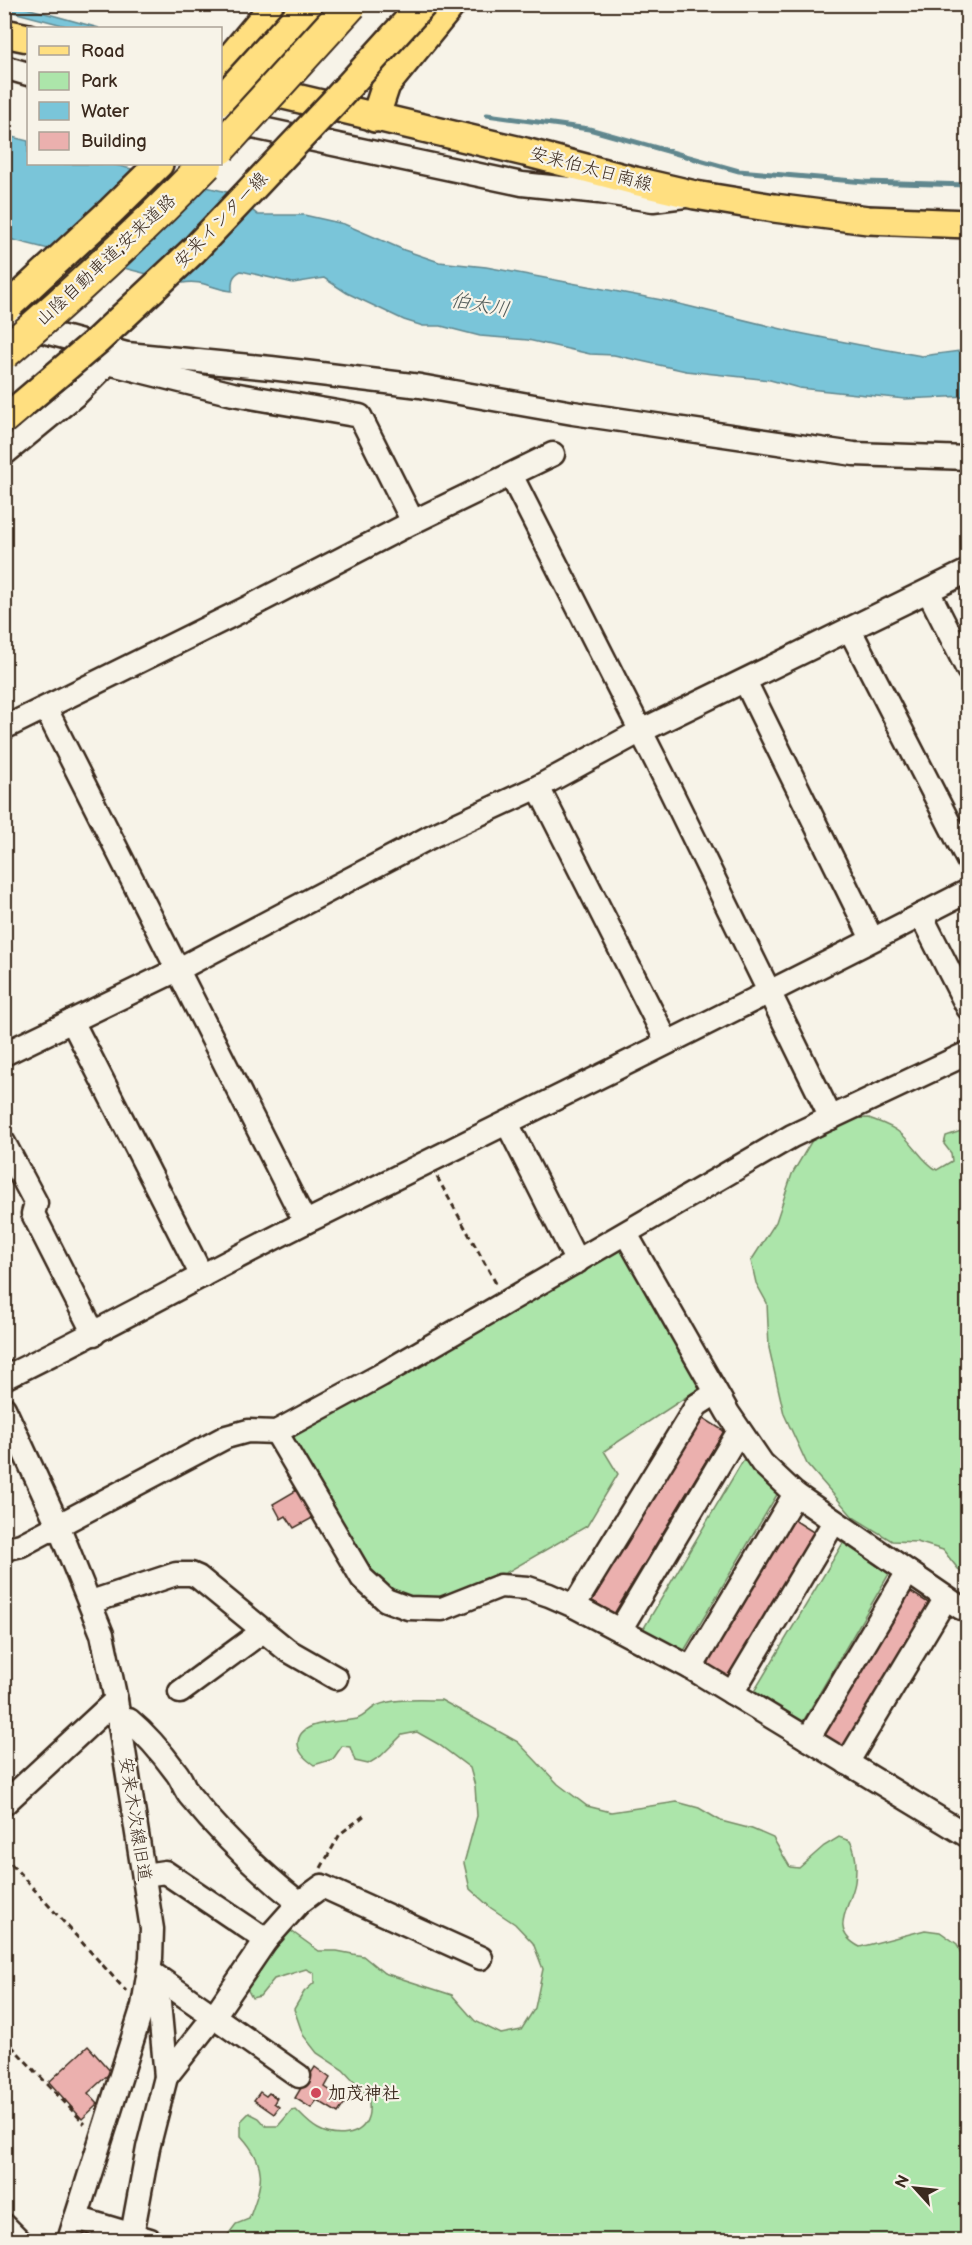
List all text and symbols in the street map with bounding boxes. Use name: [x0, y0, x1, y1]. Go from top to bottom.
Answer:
legend: [27, 27, 222, 165]
text: Road: [81, 41, 125, 62]
text: Park: [81, 71, 117, 92]
text: Water: [81, 101, 129, 122]
text: Building: [81, 131, 147, 152]
street label: 安来伯太日南線: [527, 143, 655, 195]
street label: 安来インター線: [170, 168, 272, 272]
street label: 山陰自動車道;安来道路: [32, 190, 180, 330]
water label: 伯太川: [448, 288, 512, 322]
street label: 安来木次線旧道: [115, 1755, 155, 1883]
place label: 加茂神社: [328, 2083, 400, 2104]
marker: 加茂神社: [309, 2086, 323, 2100]
north arrow: [885, 2158, 945, 2218]
text: N: [892, 2172, 914, 2192]

